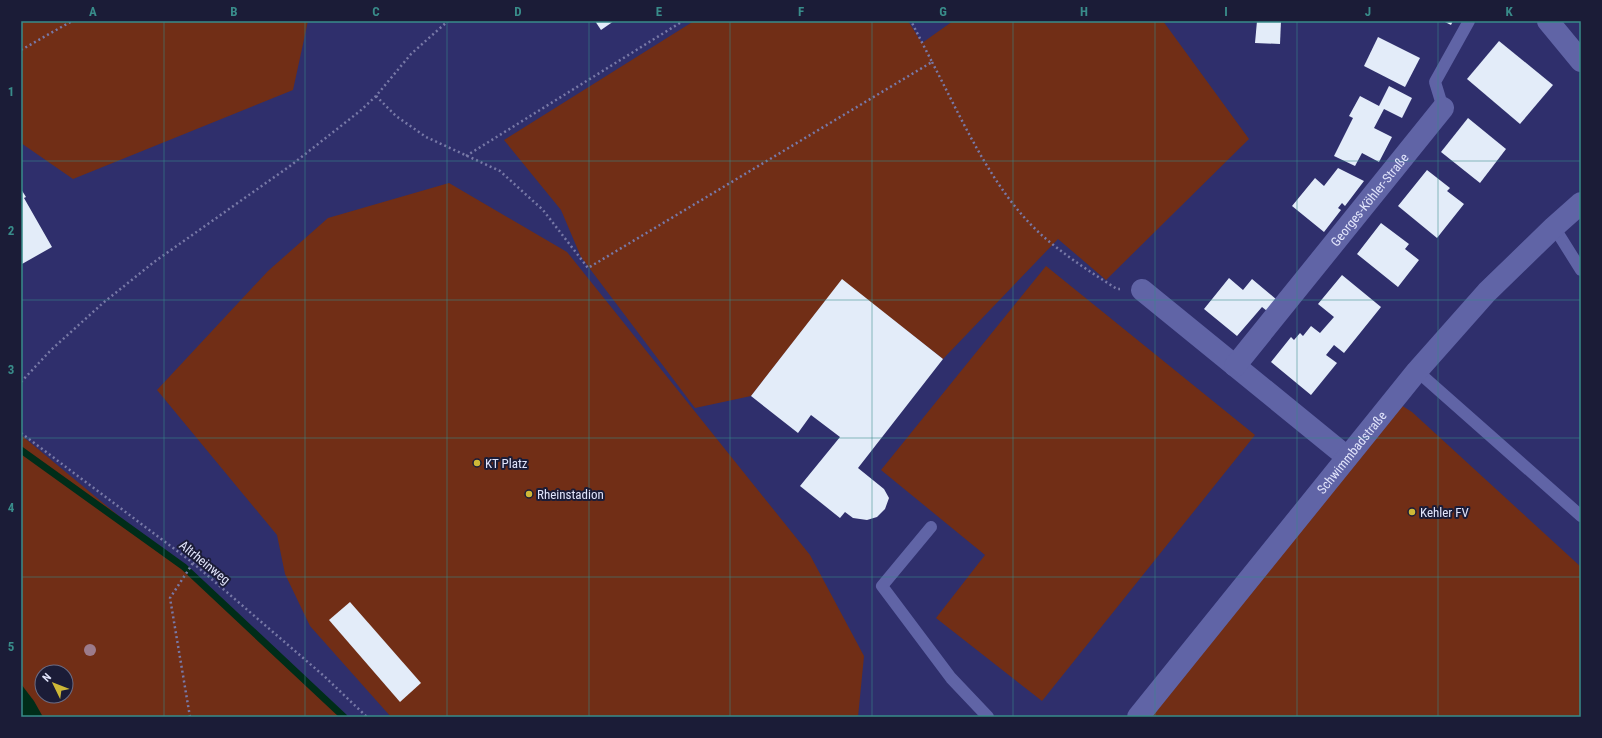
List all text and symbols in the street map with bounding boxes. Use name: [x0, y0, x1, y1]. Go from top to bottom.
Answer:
text: A: [89, 4, 97, 19]
text: B: [230, 4, 238, 19]
text: C: [372, 4, 380, 19]
text: D: [514, 4, 522, 19]
text: E: [656, 4, 663, 19]
text: F: [798, 4, 804, 19]
text: G: [939, 4, 947, 19]
text: H: [1080, 4, 1088, 19]
text: I: [1224, 4, 1228, 19]
text: J: [1365, 4, 1371, 19]
text: K: [1505, 4, 1513, 19]
text: 1: [8, 84, 14, 99]
street label: Georges-Köhler-Straße: [1328, 150, 1412, 249]
text: 2: [8, 223, 15, 238]
text: 3: [8, 362, 14, 377]
street label: Schwimmbadstraße: [1314, 408, 1390, 497]
place label: KT Platz: [485, 456, 528, 471]
marker: KT Platz: [472, 458, 482, 468]
place label: Rheinstadion: [537, 487, 604, 502]
marker: Rheinstadion: [524, 489, 534, 499]
text: 4: [8, 500, 15, 515]
place label: Kehler FV: [1420, 505, 1470, 520]
marker: Kehler FV: [1407, 507, 1417, 517]
street label: Altrheinweg: [176, 537, 233, 587]
text: 5: [8, 639, 15, 654]
north arrow: [34, 664, 74, 704]
text: N: [40, 670, 54, 684]

